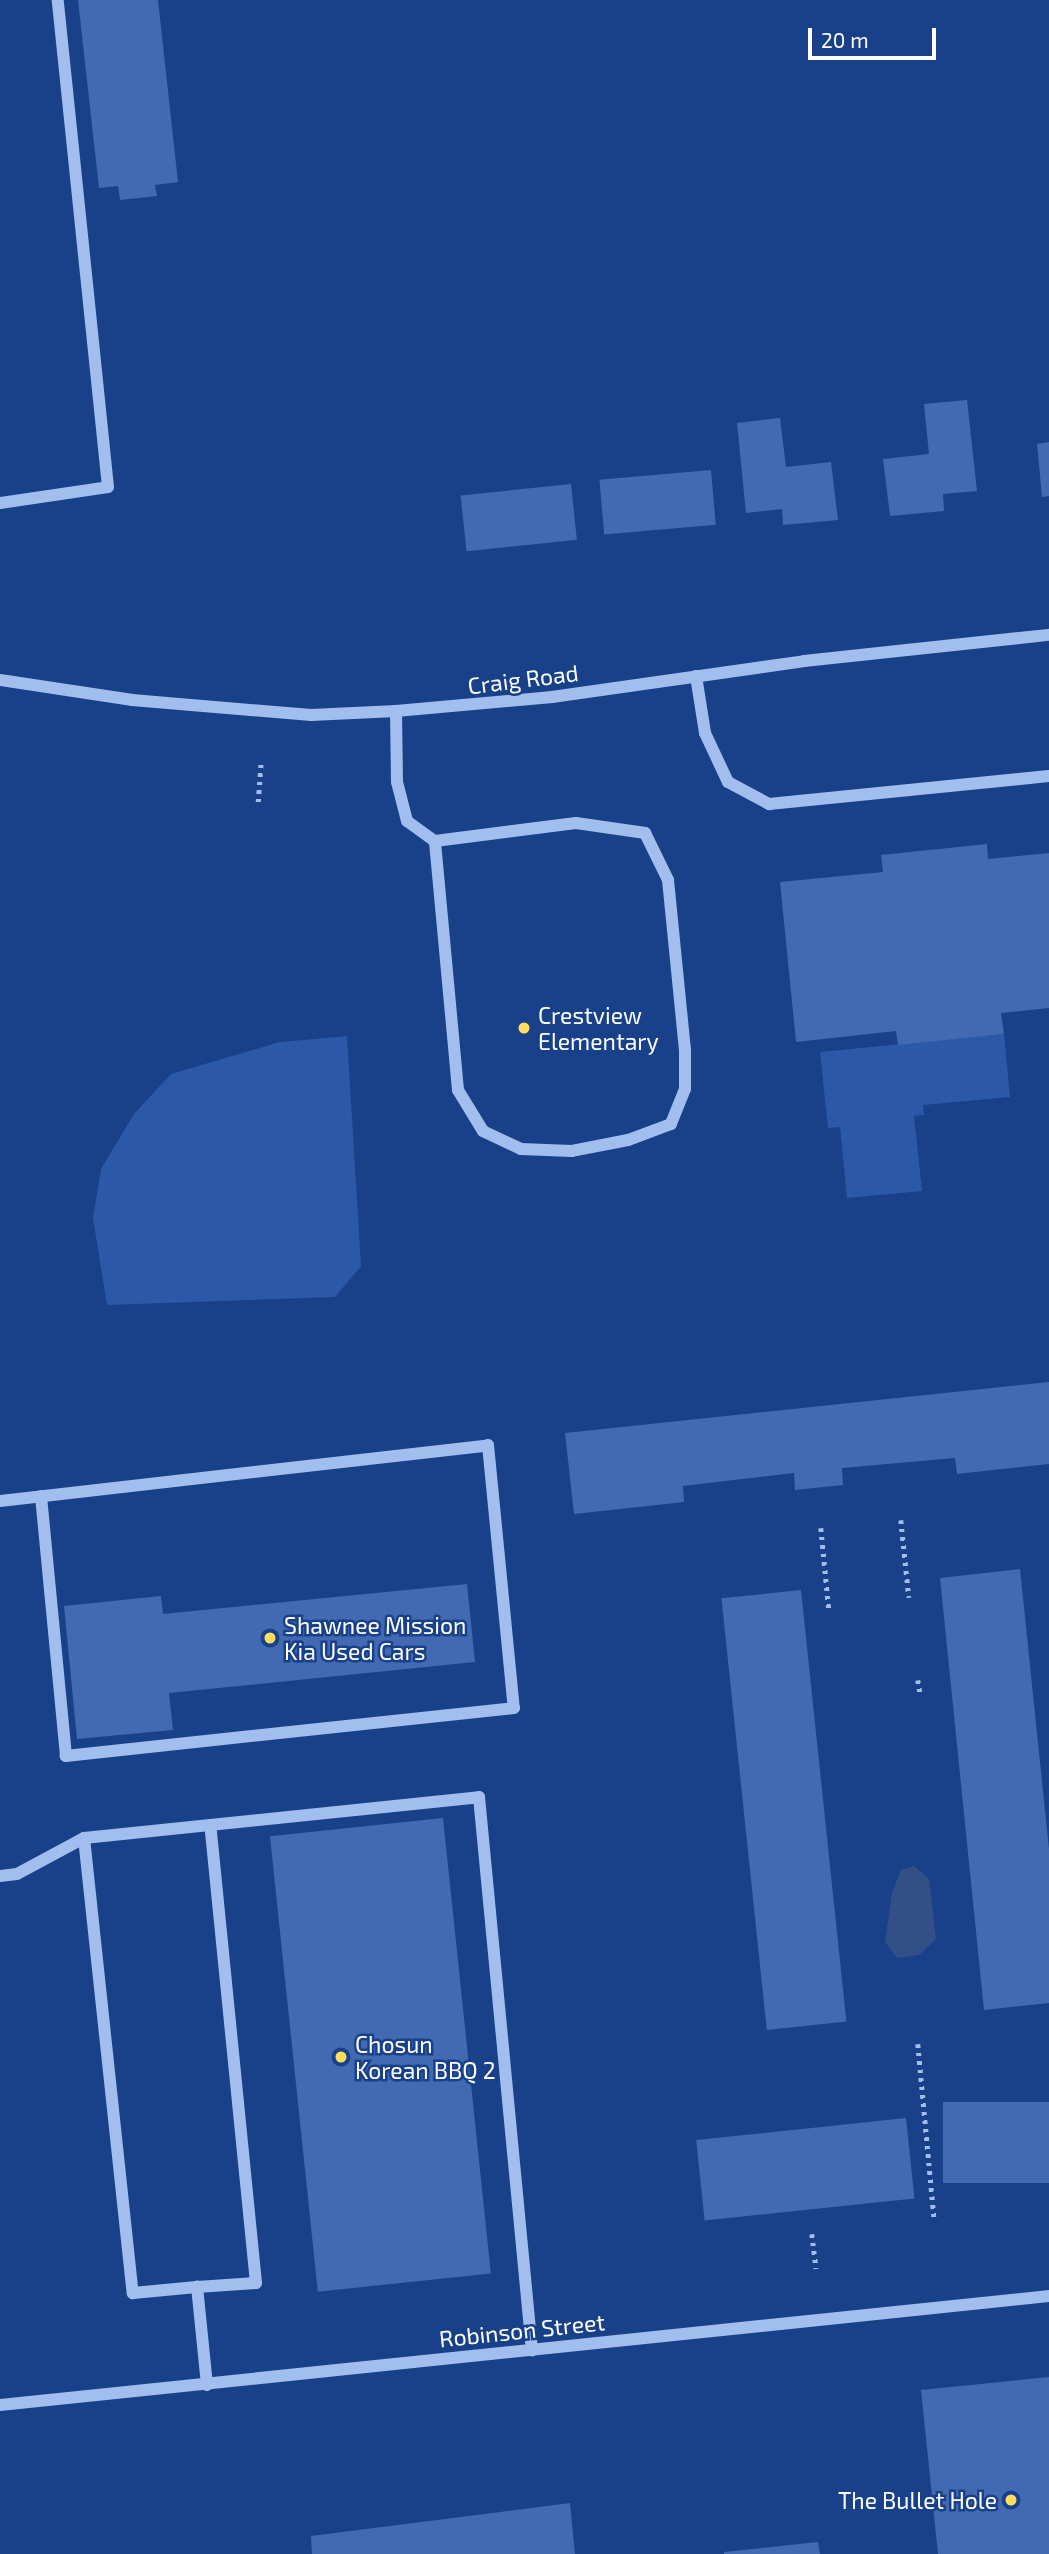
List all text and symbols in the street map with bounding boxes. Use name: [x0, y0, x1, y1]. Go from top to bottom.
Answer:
scale bar: [811, 14, 939, 58]
text: 20 m: [821, 27, 869, 52]
street label: Craig Road: [466, 659, 580, 699]
place label: Crestview Elementary: [538, 1001, 659, 1055]
marker: Crestview Elementary: [516, 1020, 532, 1036]
place label: Shawnee Mission Kia Used Cars: [284, 1611, 466, 1665]
marker: Shawnee Mission Kia Used Cars: [262, 1630, 278, 1646]
place label: Chosun Korean BBQ 2: [355, 2030, 496, 2084]
marker: Chosun Korean BBQ 2: [333, 2049, 349, 2065]
street label: Robinson Street: [438, 2308, 606, 2352]
place label: The Bullet Hole: [838, 2486, 997, 2514]
marker: The Bullet Hole: [1003, 2492, 1019, 2508]

